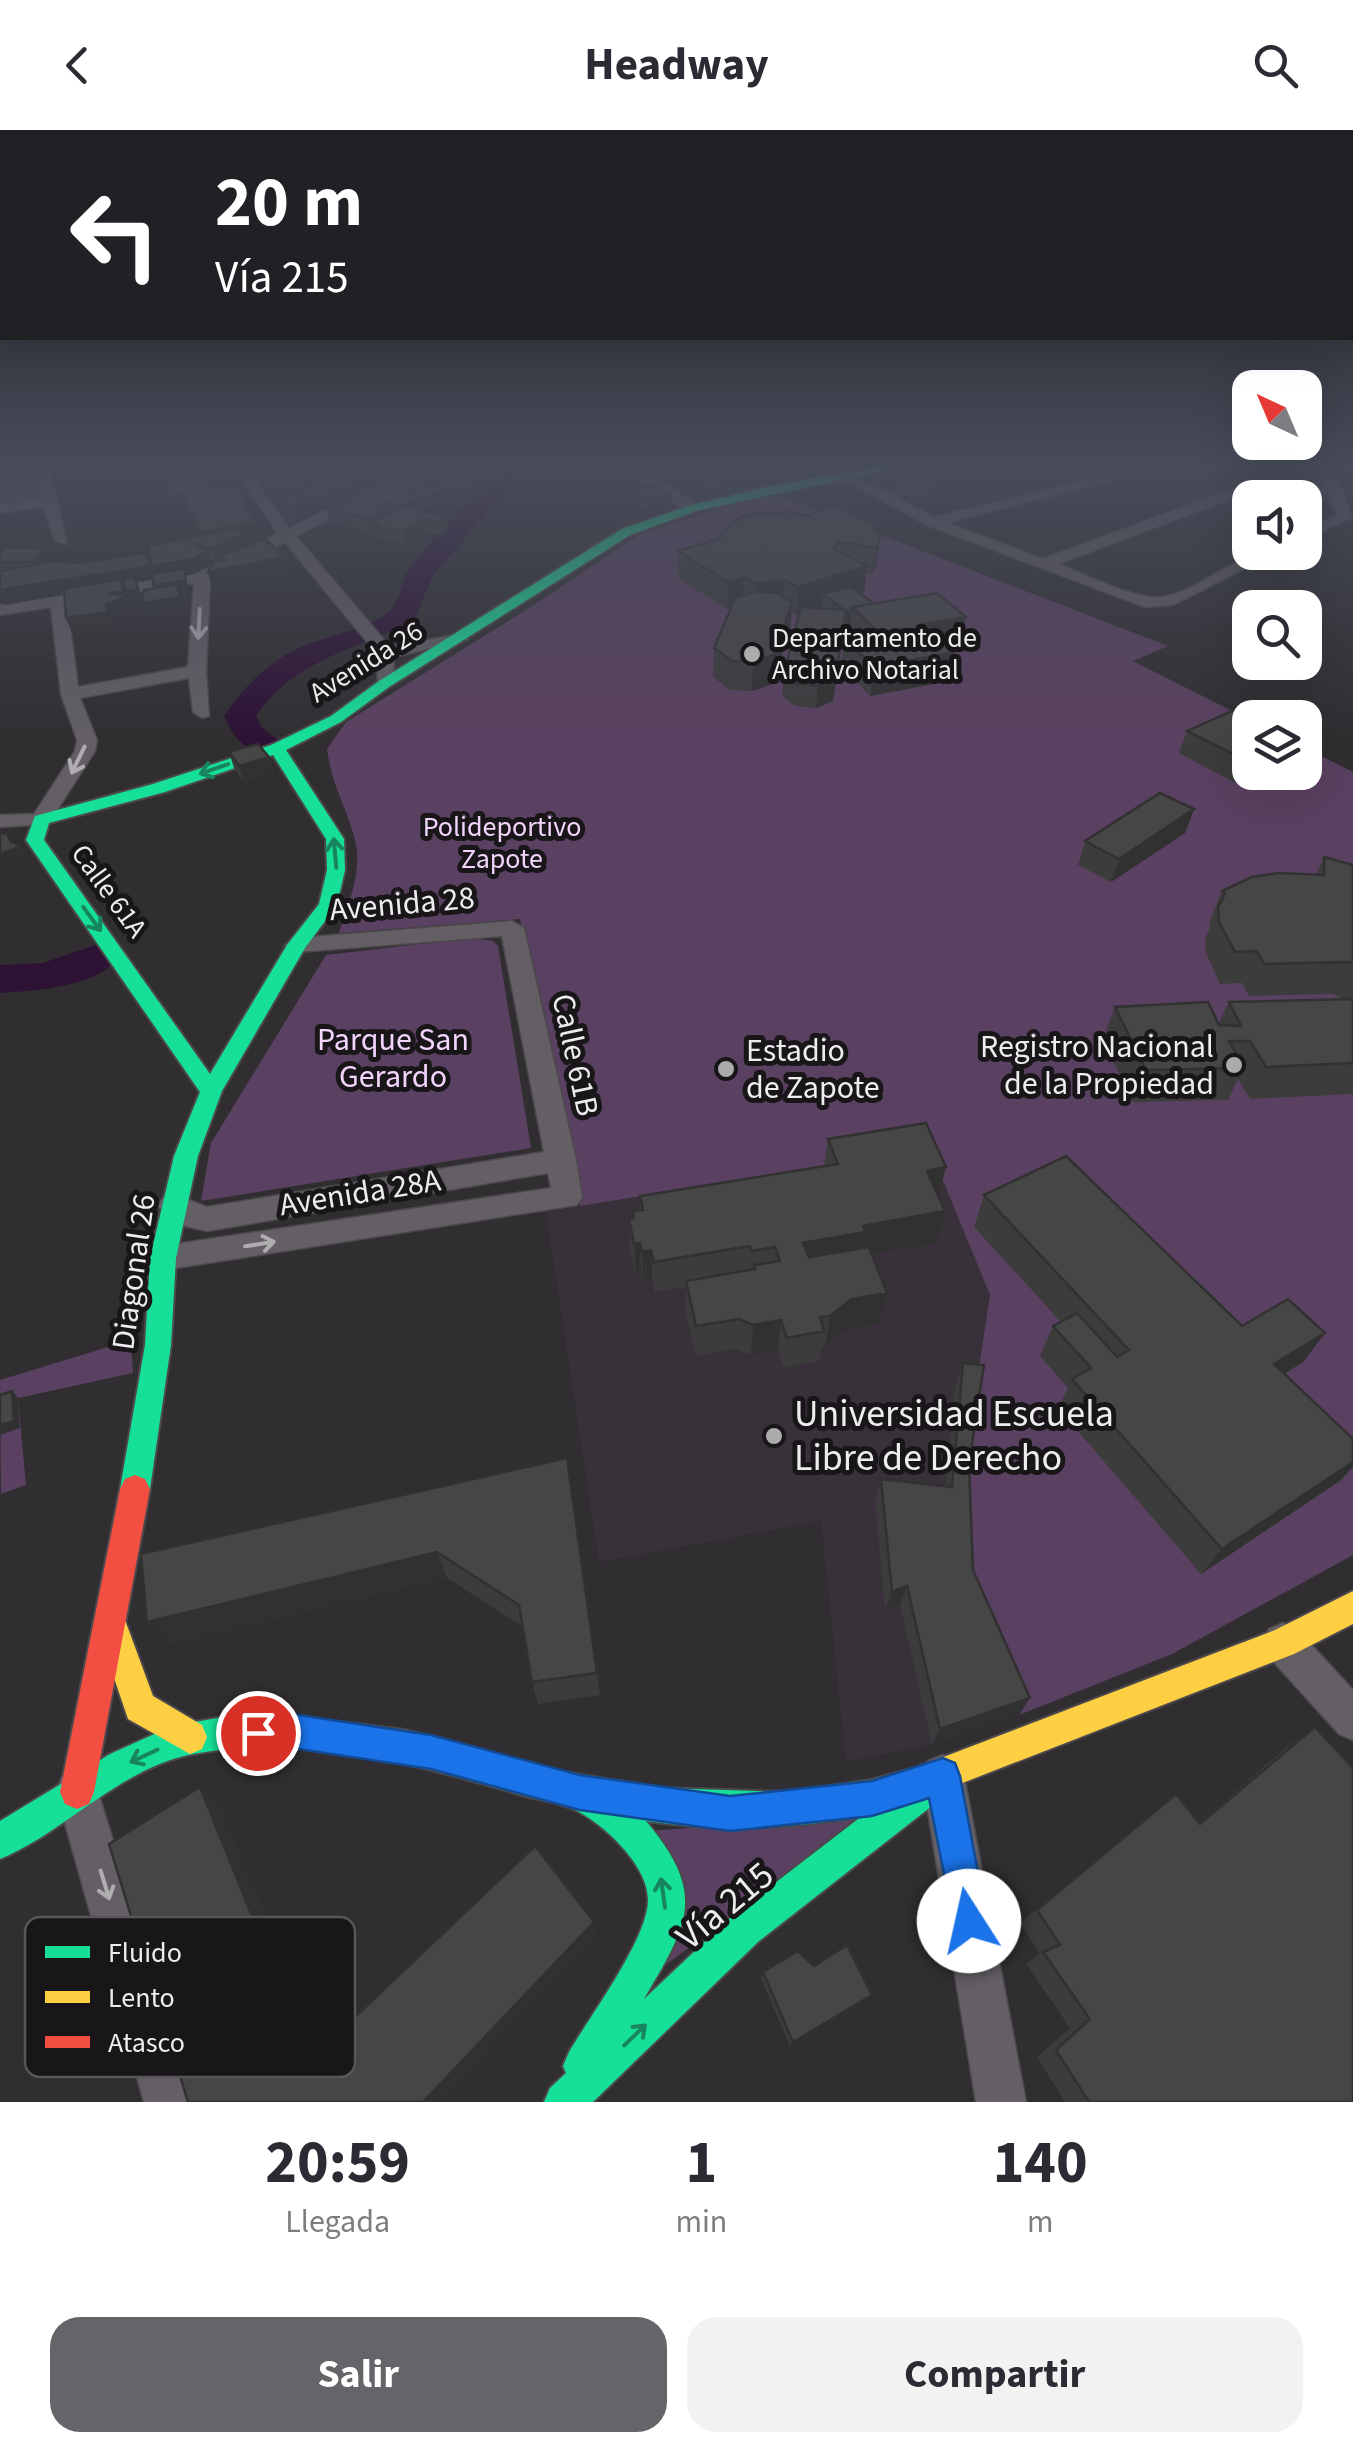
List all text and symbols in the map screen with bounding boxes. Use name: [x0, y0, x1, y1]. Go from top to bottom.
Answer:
text: Headway: [584, 33, 769, 97]
icon: back: [50, 38, 105, 93]
icon: search: [1248, 38, 1303, 93]
text: 20 m: [215, 153, 363, 253]
icon: left: [50, 170, 180, 300]
text: Vía 215: [215, 246, 349, 310]
north arrow: [1232, 370, 1322, 460]
map controls: [1232, 370, 1322, 790]
button: sound: [1232, 480, 1322, 570]
button: search: [1232, 590, 1322, 680]
one-way arrow: [189, 607, 208, 639]
street label: Avenida 26: [301, 611, 431, 713]
place label: Departamento de Archivo Notarial: [772, 618, 977, 690]
marker: Departamento de Archivo Notarial: [741, 643, 763, 665]
button: layers: [1232, 700, 1322, 790]
one-way arrow: [68, 744, 87, 774]
one-way arrow: [199, 762, 230, 780]
park label: Polideportivo Zapote: [423, 807, 581, 879]
street label: Calle 61A: [61, 836, 157, 947]
one-way arrow: [325, 838, 344, 870]
street label: Avenida 28: [328, 875, 476, 933]
one-way arrow: [81, 905, 102, 932]
street label: Calle 61B: [540, 990, 610, 1120]
park label: Parque San Gerardo: [317, 1017, 469, 1100]
place label: Registro Nacional de la Propiedad: [980, 1024, 1214, 1107]
place label: Estadio de Zapote: [746, 1028, 880, 1111]
marker: Registro Nacional de la Propiedad: [1223, 1054, 1245, 1076]
marker: Estadio de Zapote: [715, 1058, 737, 1080]
street label: Avenida 28A: [276, 1157, 445, 1228]
street label: Diagonal 26: [100, 1191, 168, 1353]
one-way arrow: [243, 1234, 275, 1252]
place label: Universidad Escuela Libre de Derecho: [794, 1387, 1114, 1485]
marker: Universidad Escuela Libre de Derecho: [763, 1425, 785, 1447]
pin: [216, 1691, 301, 1776]
icon: arrive: [231, 1706, 286, 1761]
one-way arrow: [129, 1748, 159, 1767]
street label: Vía 215: [664, 1849, 786, 1963]
one-way arrow: [97, 1869, 115, 1901]
position arrow: [917, 1869, 1021, 1973]
one-way arrow: [654, 1877, 672, 1910]
legend: [25, 1917, 355, 2077]
text: Fluido: [108, 1933, 182, 1973]
text: Lento: [108, 1978, 175, 2018]
text: Atasco: [108, 2023, 185, 2063]
one-way arrow: [622, 2023, 646, 2047]
text: 20:59: [265, 2121, 410, 2206]
text: 1: [686, 2121, 717, 2206]
text: 140: [993, 2121, 1088, 2206]
text: Llegada: [285, 2199, 390, 2245]
text: min: [675, 2199, 727, 2245]
text: m: [1027, 2199, 1053, 2245]
button: Salir: [50, 2317, 667, 2432]
button: Compartir: [687, 2317, 1303, 2432]

